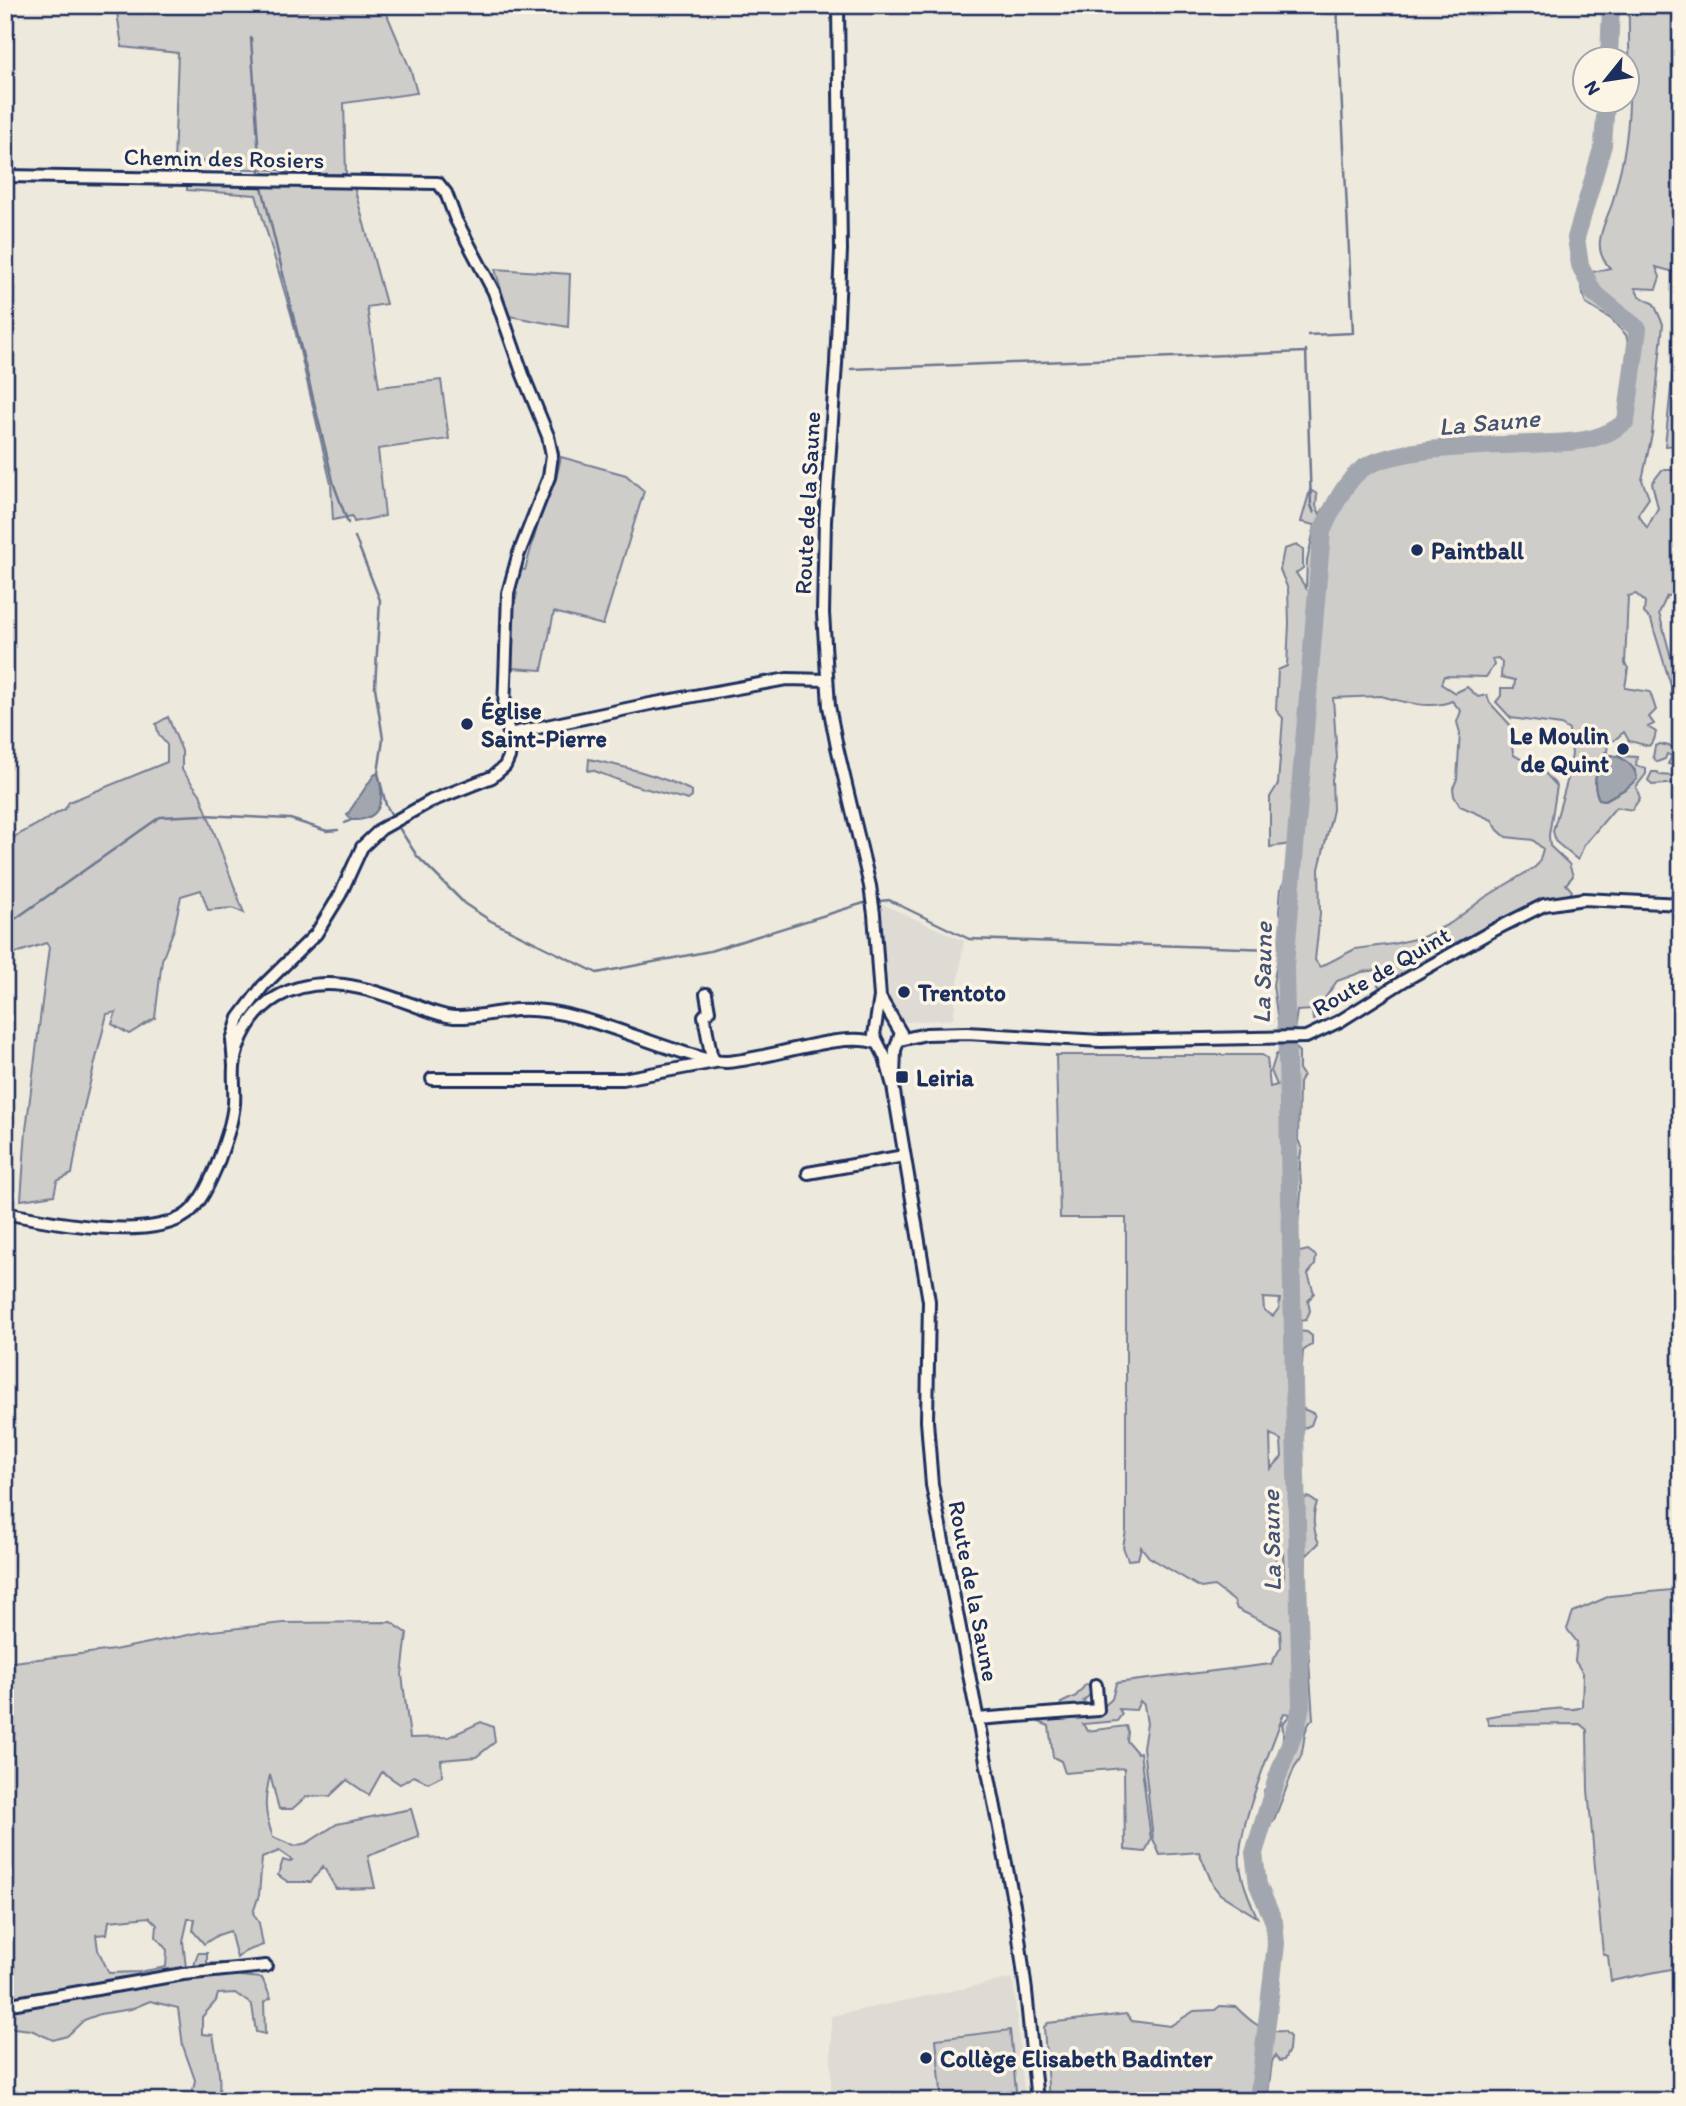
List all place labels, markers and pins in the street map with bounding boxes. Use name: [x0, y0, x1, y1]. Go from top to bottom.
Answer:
place label: Paintball: [1431, 536, 1524, 565]
marker: Paintball: [1409, 542, 1425, 558]
place label: Église Saint-Pierre: [481, 696, 607, 753]
marker: Église Saint-Pierre: [459, 716, 475, 732]
place label: Le Moulin de Quint: [1509, 721, 1609, 778]
marker: Le Moulin de Quint: [1615, 741, 1631, 757]
place label: Trentoto: [917, 978, 1006, 1007]
marker: Trentoto: [896, 984, 912, 1000]
place label: Leiria: [916, 1063, 974, 1092]
marker: Leiria: [894, 1069, 910, 1085]
place label: Collège Elisabeth Badinter: [940, 2044, 1213, 2074]
marker: Collège Elisabeth Badinter: [918, 2050, 934, 2066]

